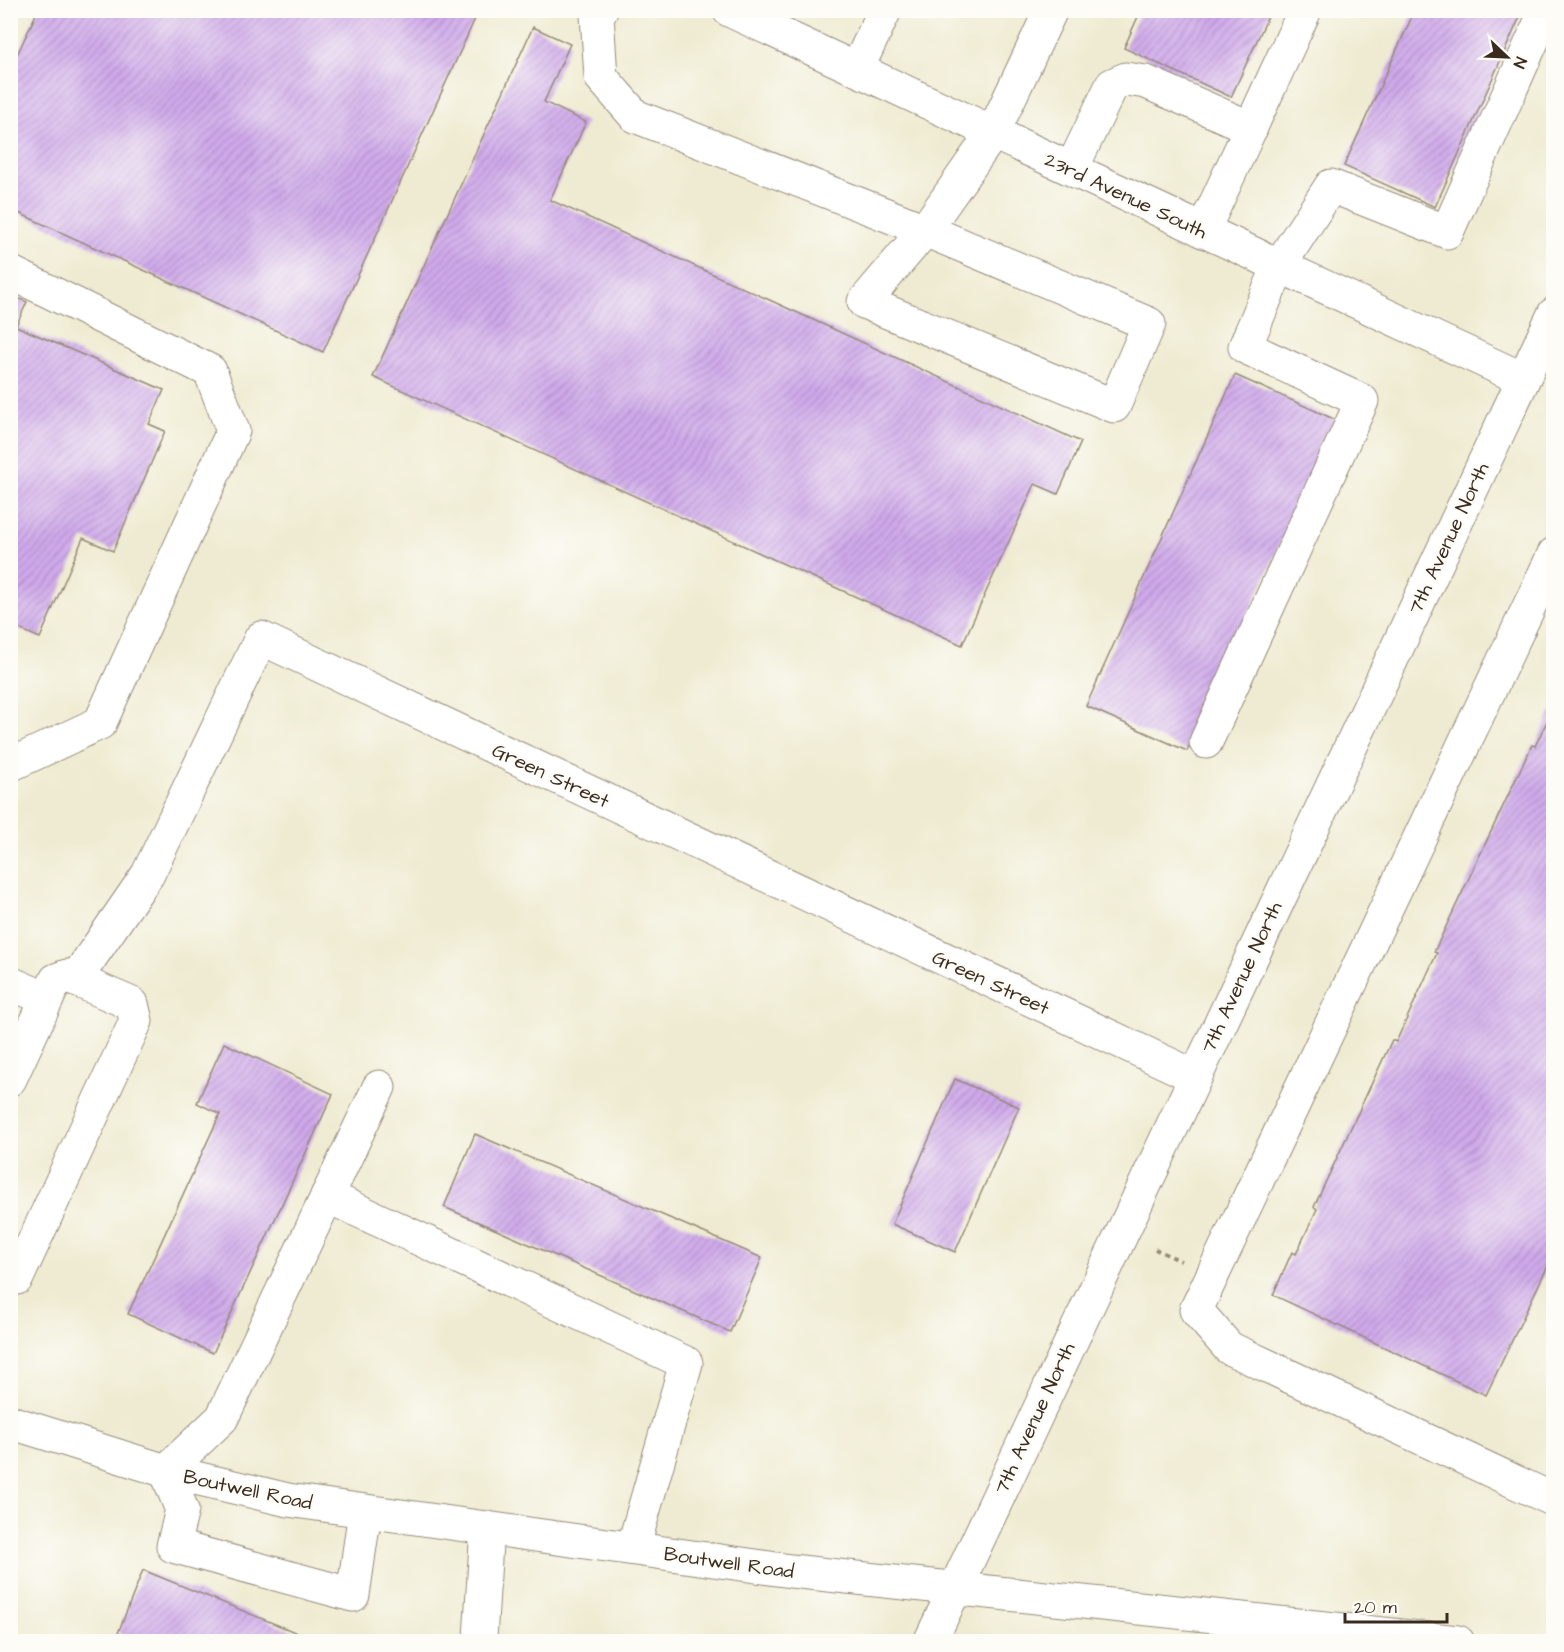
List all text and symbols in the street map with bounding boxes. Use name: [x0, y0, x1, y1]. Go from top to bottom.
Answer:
north arrow: [1477, 27, 1537, 87]
text: N: [1508, 54, 1532, 71]
street label: 23rd Avenue South: [1040, 146, 1211, 246]
street label: 7th Avenue North: [1402, 458, 1496, 619]
street label: Green Street: [487, 737, 614, 815]
street label: 7th Avenue North: [1195, 897, 1289, 1058]
street label: Green Street: [927, 944, 1054, 1022]
street label: 7th Avenue North: [988, 1338, 1082, 1499]
street label: Boutwell Road: [181, 1463, 315, 1517]
street label: Boutwell Road: [662, 1540, 796, 1586]
scale bar: [1345, 1586, 1447, 1624]
text: 20 m: [1354, 1595, 1397, 1620]

